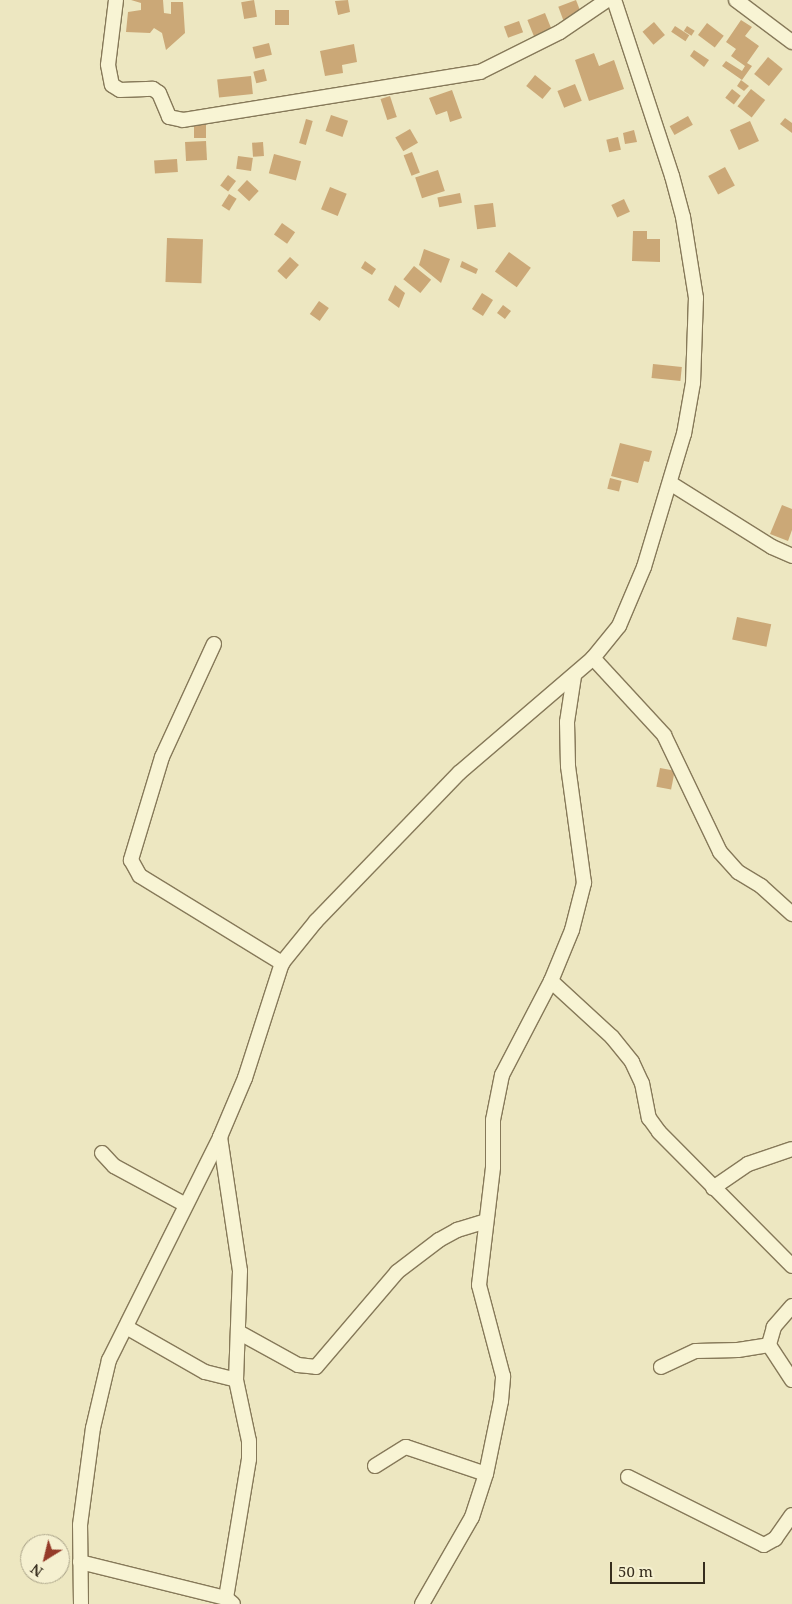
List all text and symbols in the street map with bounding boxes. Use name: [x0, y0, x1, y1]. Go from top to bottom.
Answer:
north arrow: [20, 1534, 70, 1584]
scale bar: [612, 1552, 707, 1584]
text: N: [26, 1560, 47, 1582]
text: 50 m: [618, 1561, 653, 1581]

